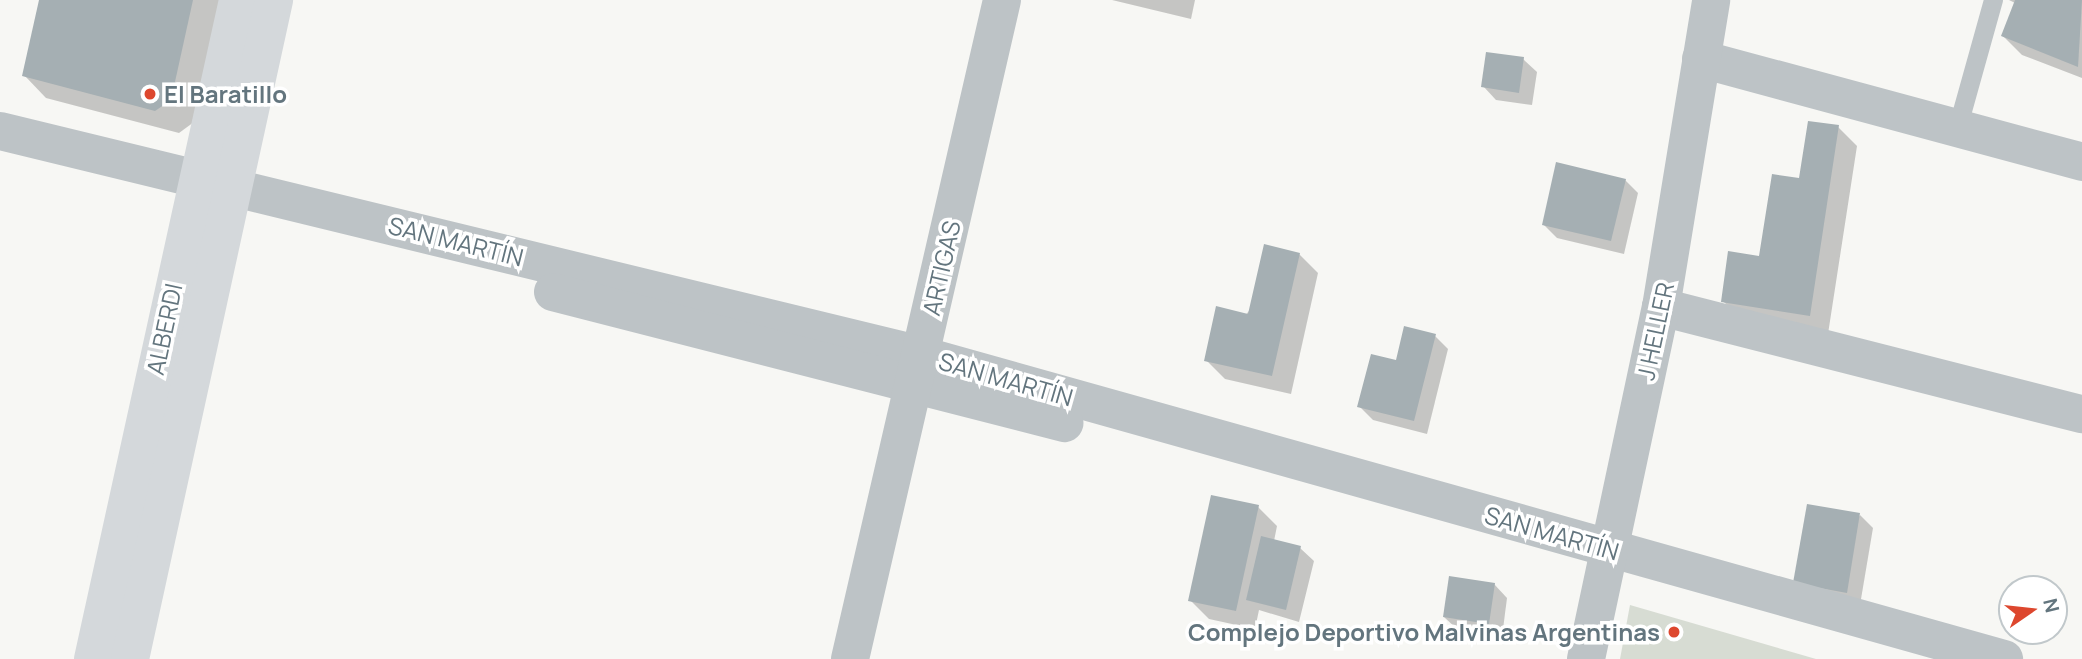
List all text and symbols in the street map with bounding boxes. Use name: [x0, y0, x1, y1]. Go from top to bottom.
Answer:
place label: El Baratillo: [164, 80, 287, 108]
marker: El Baratillo: [142, 86, 158, 102]
street label: SAN MARTÍN: [386, 210, 526, 272]
street label: ARTIGAS: [916, 218, 966, 318]
street label: J HELLER: [1631, 279, 1679, 383]
street label: ALBERDI: [140, 281, 188, 377]
street label: SAN MARTÍN: [936, 346, 1076, 412]
street label: SAN MARTÍN: [1482, 500, 1622, 566]
north arrow: [1998, 575, 2068, 645]
text: N: [2037, 596, 2066, 615]
place label: Complejo Deportivo Malvinas Argentinas: [1188, 618, 1660, 646]
marker: Complejo Deportivo Malvinas Argentinas: [1666, 624, 1682, 640]

